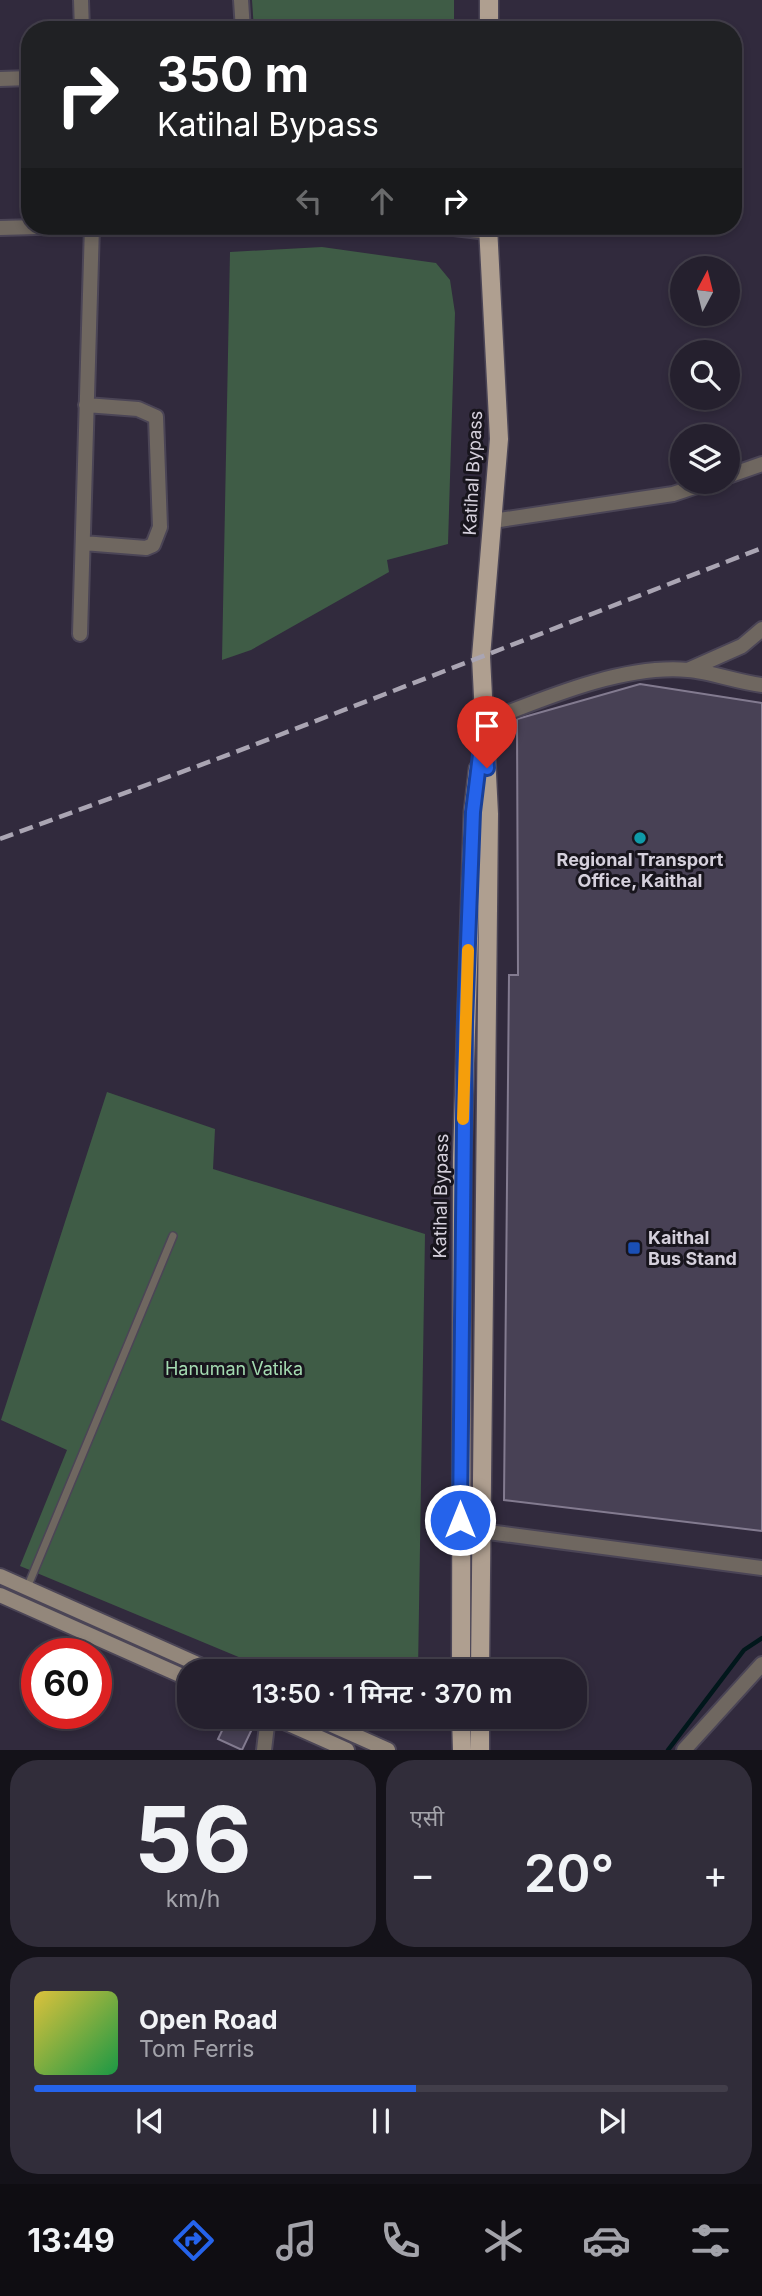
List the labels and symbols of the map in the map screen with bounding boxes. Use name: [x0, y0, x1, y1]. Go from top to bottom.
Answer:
north arrow: [670, 256, 740, 326]
street label: Katihal Bypass: [459, 410, 486, 536]
pin: [457, 696, 517, 768]
marker: Regional Transport Office, Kaithal: [632, 830, 648, 846]
place label: Regional Transport Office, Kaithal: [557, 849, 724, 891]
street label: Katihal Bypass: [429, 1133, 452, 1259]
place label: Kaithal Bus Stand: [648, 1227, 737, 1269]
marker: Kaithal Bus Stand: [626, 1240, 642, 1256]
park label: Hanuman Vatika: [165, 1358, 303, 1379]
position arrow: [423, 1483, 497, 1557]
speed limit sign: 60: [21, 1638, 112, 1729]

